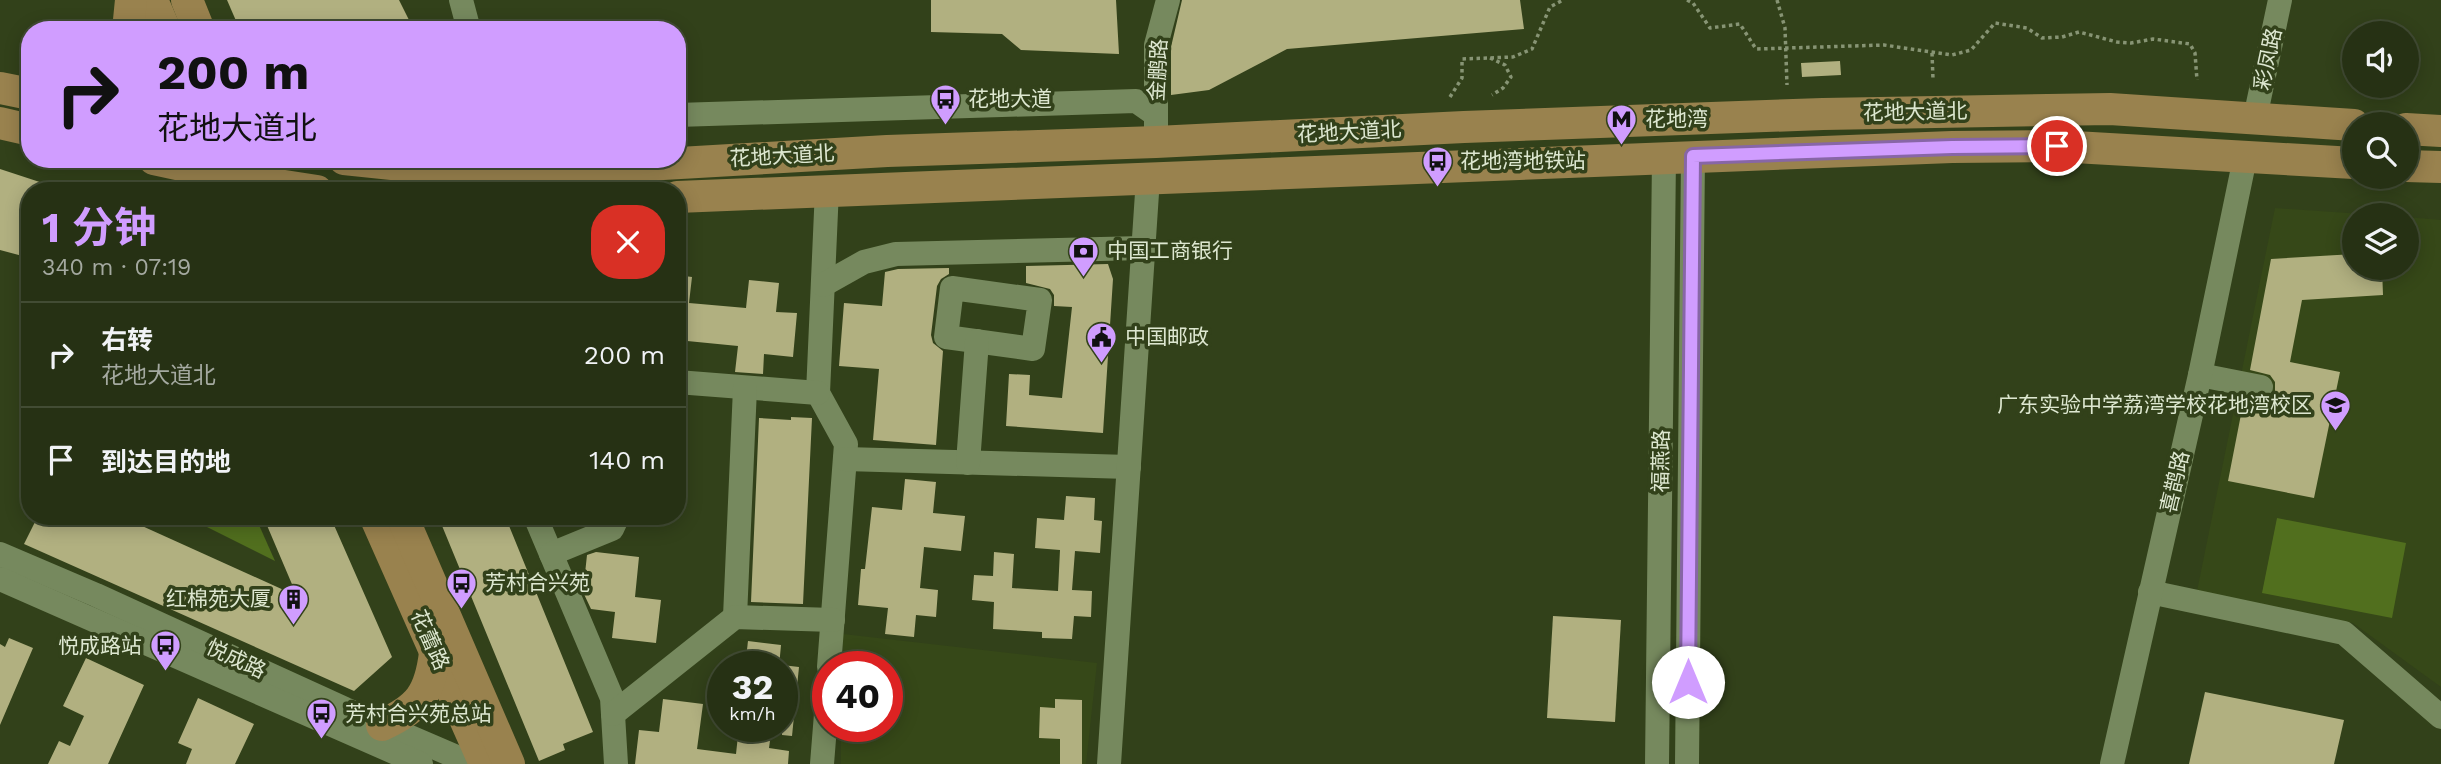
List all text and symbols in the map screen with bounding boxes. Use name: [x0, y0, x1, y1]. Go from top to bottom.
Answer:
map controls: [2342, 21, 2419, 280]
button: sound: [2342, 21, 2419, 98]
street label: 彩凤路: [2249, 25, 2286, 92]
street label: 金鹏路: [1143, 38, 1172, 102]
text: 200 m: [157, 43, 309, 101]
icon: right: [42, 49, 133, 140]
bus stop icon: 花地大道: [928, 82, 962, 126]
place label: 花地大道: [968, 86, 1052, 111]
street label: 花地大道北: [1862, 98, 1968, 125]
metro station icon: 花地湾: [1605, 102, 1639, 146]
place label: 花地湾: [1645, 106, 1708, 131]
text: 花地大道北: [157, 109, 317, 147]
button: search: [2342, 112, 2419, 189]
street label: 花地大道北: [1296, 116, 1402, 147]
pin: [2027, 116, 2087, 176]
icon: arrive: [2038, 127, 2076, 165]
street label: 花地大道北: [729, 140, 835, 171]
bus stop icon: 花地湾地铁站: [1420, 144, 1454, 188]
place label: 花地湾地铁站: [1460, 148, 1586, 173]
text: 1 分钟: [42, 203, 156, 252]
button: layers: [2342, 203, 2419, 280]
button: close: [591, 205, 665, 279]
bank icon: 中国工商银行: [1067, 234, 1101, 278]
place label: 中国工商银行: [1107, 238, 1233, 263]
text: 340 m · 07:19: [42, 254, 191, 281]
public building icon: 中国邮政: [1085, 320, 1119, 364]
place label: 中国邮政: [1125, 324, 1209, 349]
text: 右转: [101, 325, 153, 355]
icon: right: [42, 336, 80, 374]
text: 200 m: [584, 340, 665, 370]
text: 花地大道北: [101, 362, 216, 389]
school or university icon: 广东实验中学荔湾学校花地湾校区: [2318, 388, 2352, 432]
place label: 广东实验中学荔湾学校花地湾校区: [1997, 392, 2312, 417]
street label: 福燕路: [1647, 429, 1674, 493]
icon: arrive: [42, 441, 80, 479]
text: 140 m: [589, 445, 665, 475]
text: 到达目的地: [101, 447, 231, 477]
street label: 喜鹊路: [2155, 448, 2194, 515]
bus stop icon: 芳村合兴苑: [445, 566, 479, 610]
place label: 芳村合兴苑: [485, 570, 590, 595]
building icon: 红棉苑大厦: [277, 582, 311, 626]
place label: 红棉苑大厦: [166, 586, 271, 611]
street label: 花蕾路: [406, 606, 455, 674]
bus stop icon: 悦成路站: [148, 629, 182, 673]
place label: 悦成路站: [58, 633, 142, 658]
street label: 悦成路: [202, 634, 270, 683]
position arrow: [1651, 645, 1725, 719]
speed limit sign: 40: [812, 651, 903, 742]
text: 32: [732, 666, 773, 708]
bus stop icon: 芳村合兴苑总站: [305, 697, 339, 741]
place label: 芳村合兴苑总站: [345, 701, 492, 726]
text: km/h: [729, 703, 776, 724]

